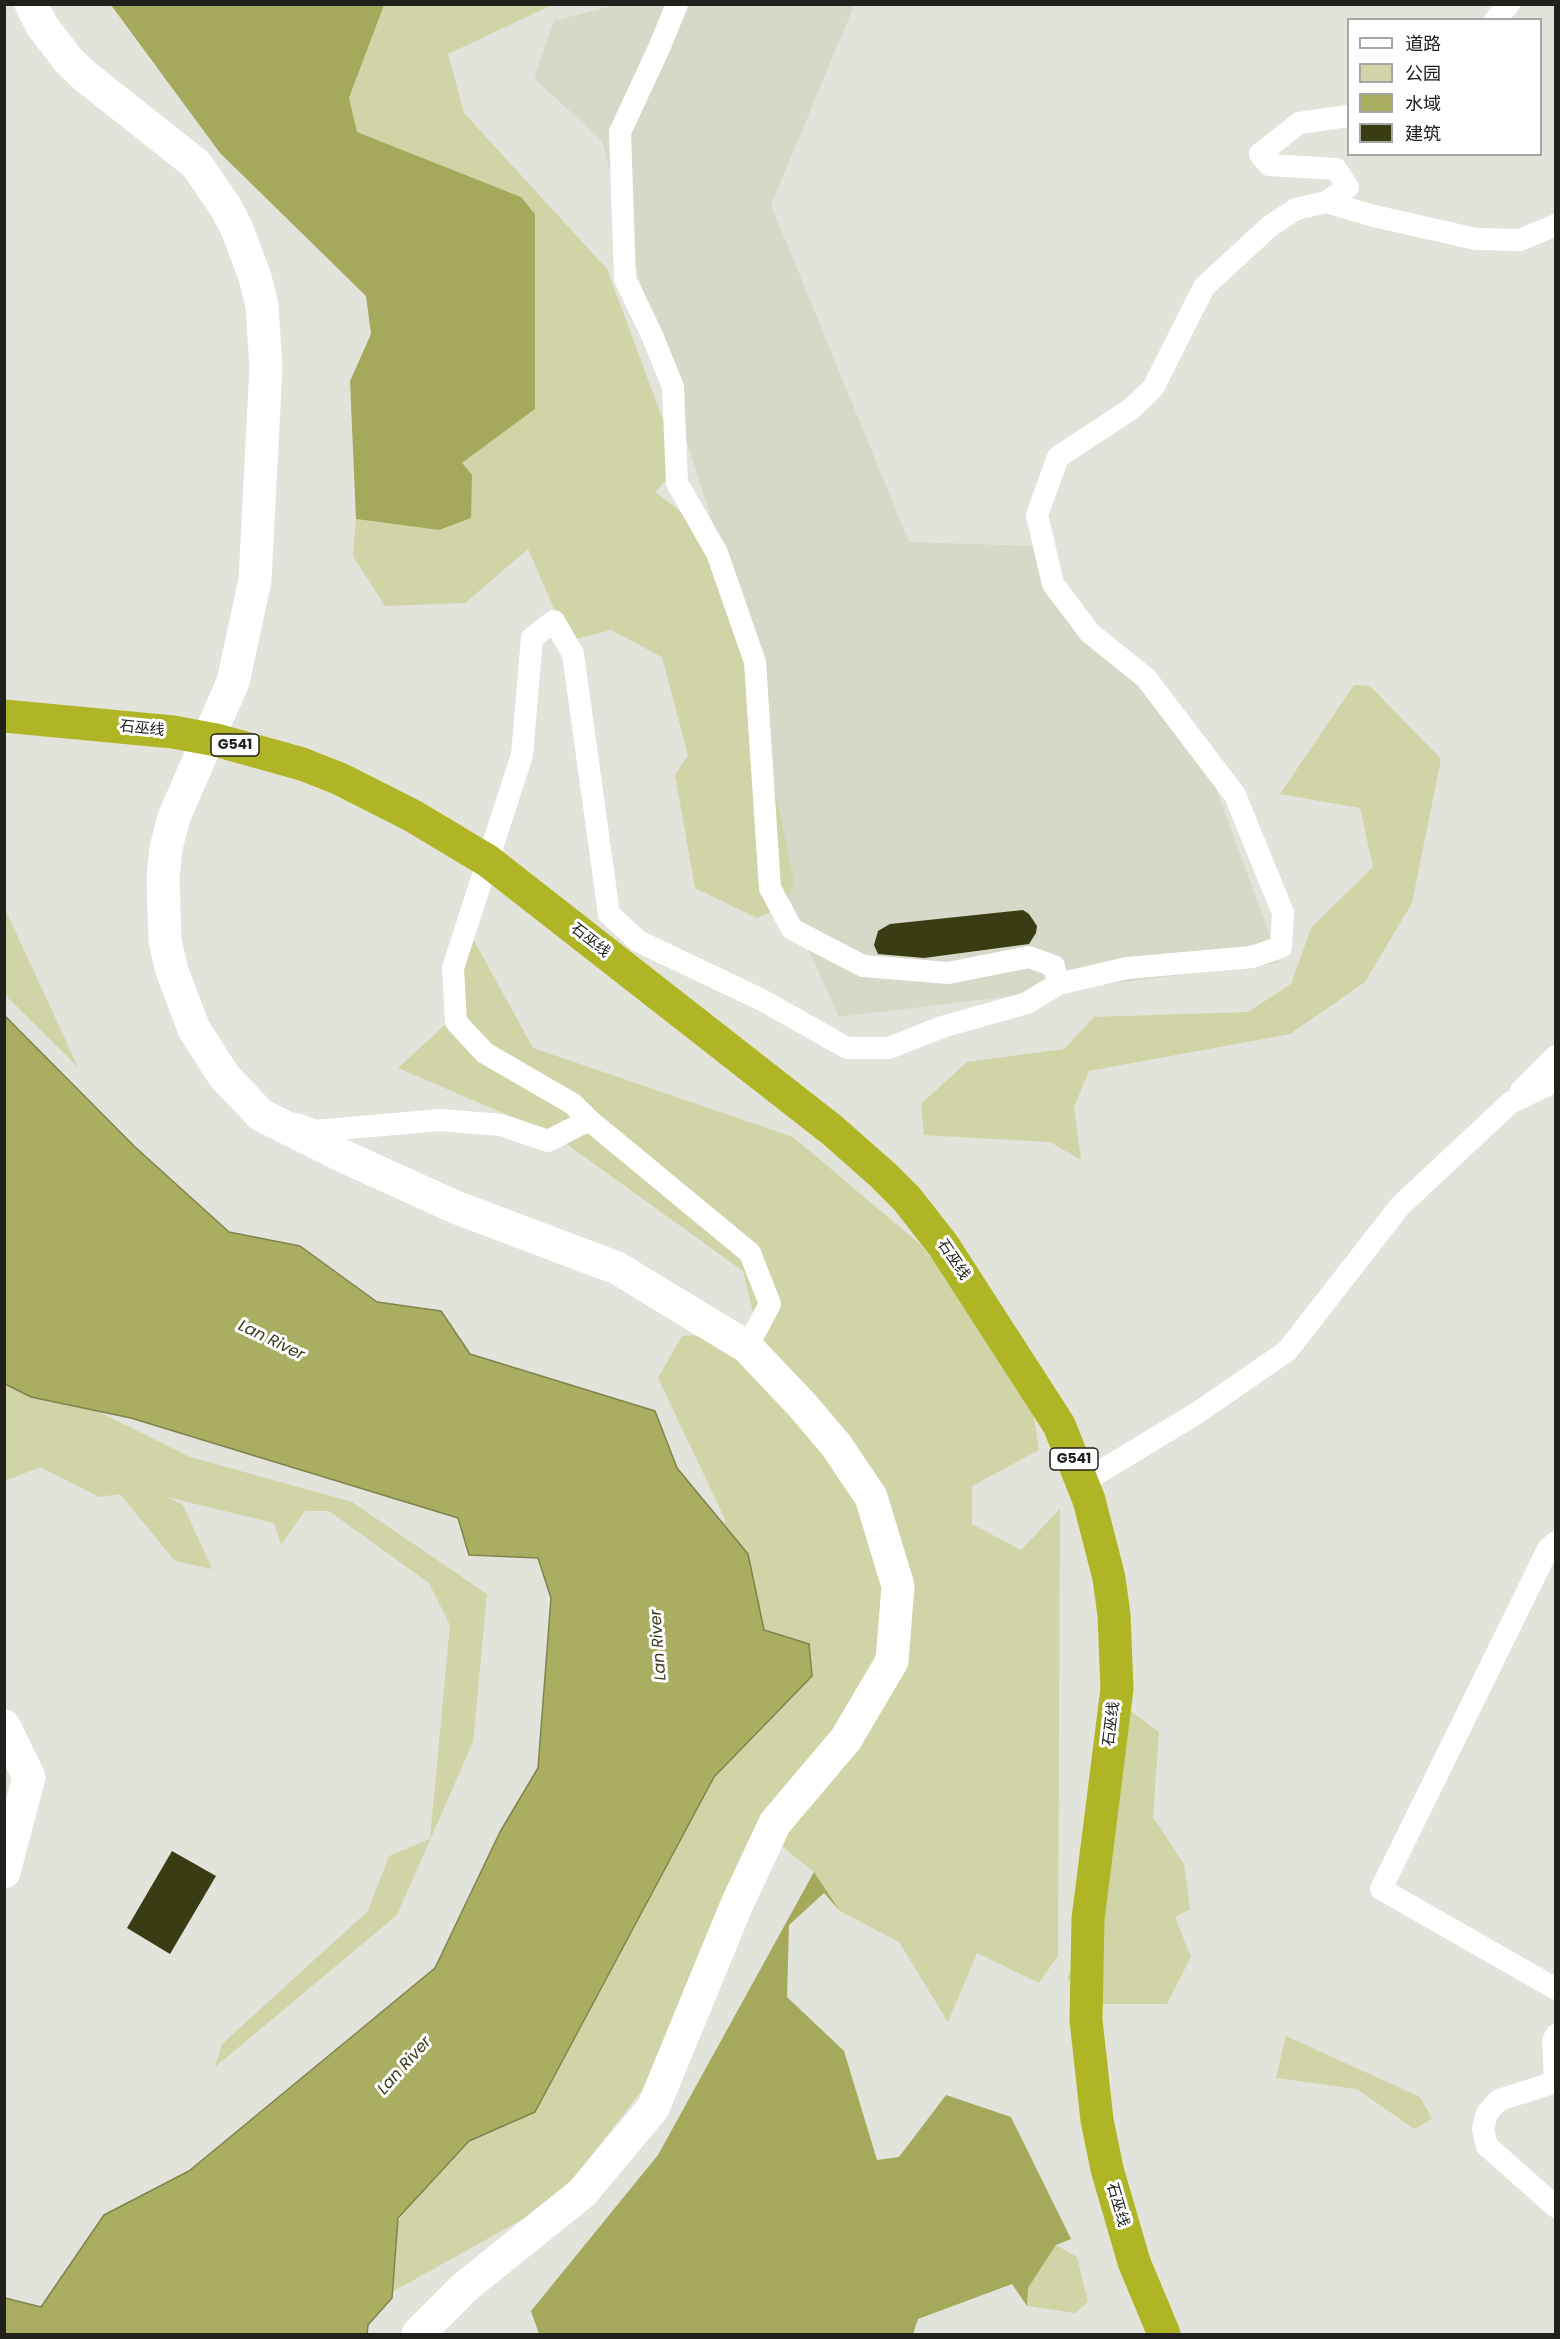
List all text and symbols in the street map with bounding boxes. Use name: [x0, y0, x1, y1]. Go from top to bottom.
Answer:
legend: [1347, 18, 1542, 156]
text: 道路: [1405, 31, 1441, 56]
text: 公园: [1405, 61, 1441, 86]
text: 水域: [1405, 91, 1441, 116]
text: 建筑: [1405, 121, 1441, 146]
street label: 石巫线: [119, 718, 165, 740]
road number: G541: [211, 734, 259, 756]
street label: 石巫线: [567, 920, 613, 962]
street label: 石巫线: [933, 1236, 973, 1284]
water label: Lan River: [235, 1317, 307, 1365]
road number: G541: [1050, 1448, 1098, 1470]
water label: Lan River: [647, 1609, 671, 1681]
street label: 石巫线: [1100, 1701, 1124, 1747]
water label: Lan River: [374, 2033, 436, 2099]
street label: 石巫线: [1102, 2181, 1132, 2229]

